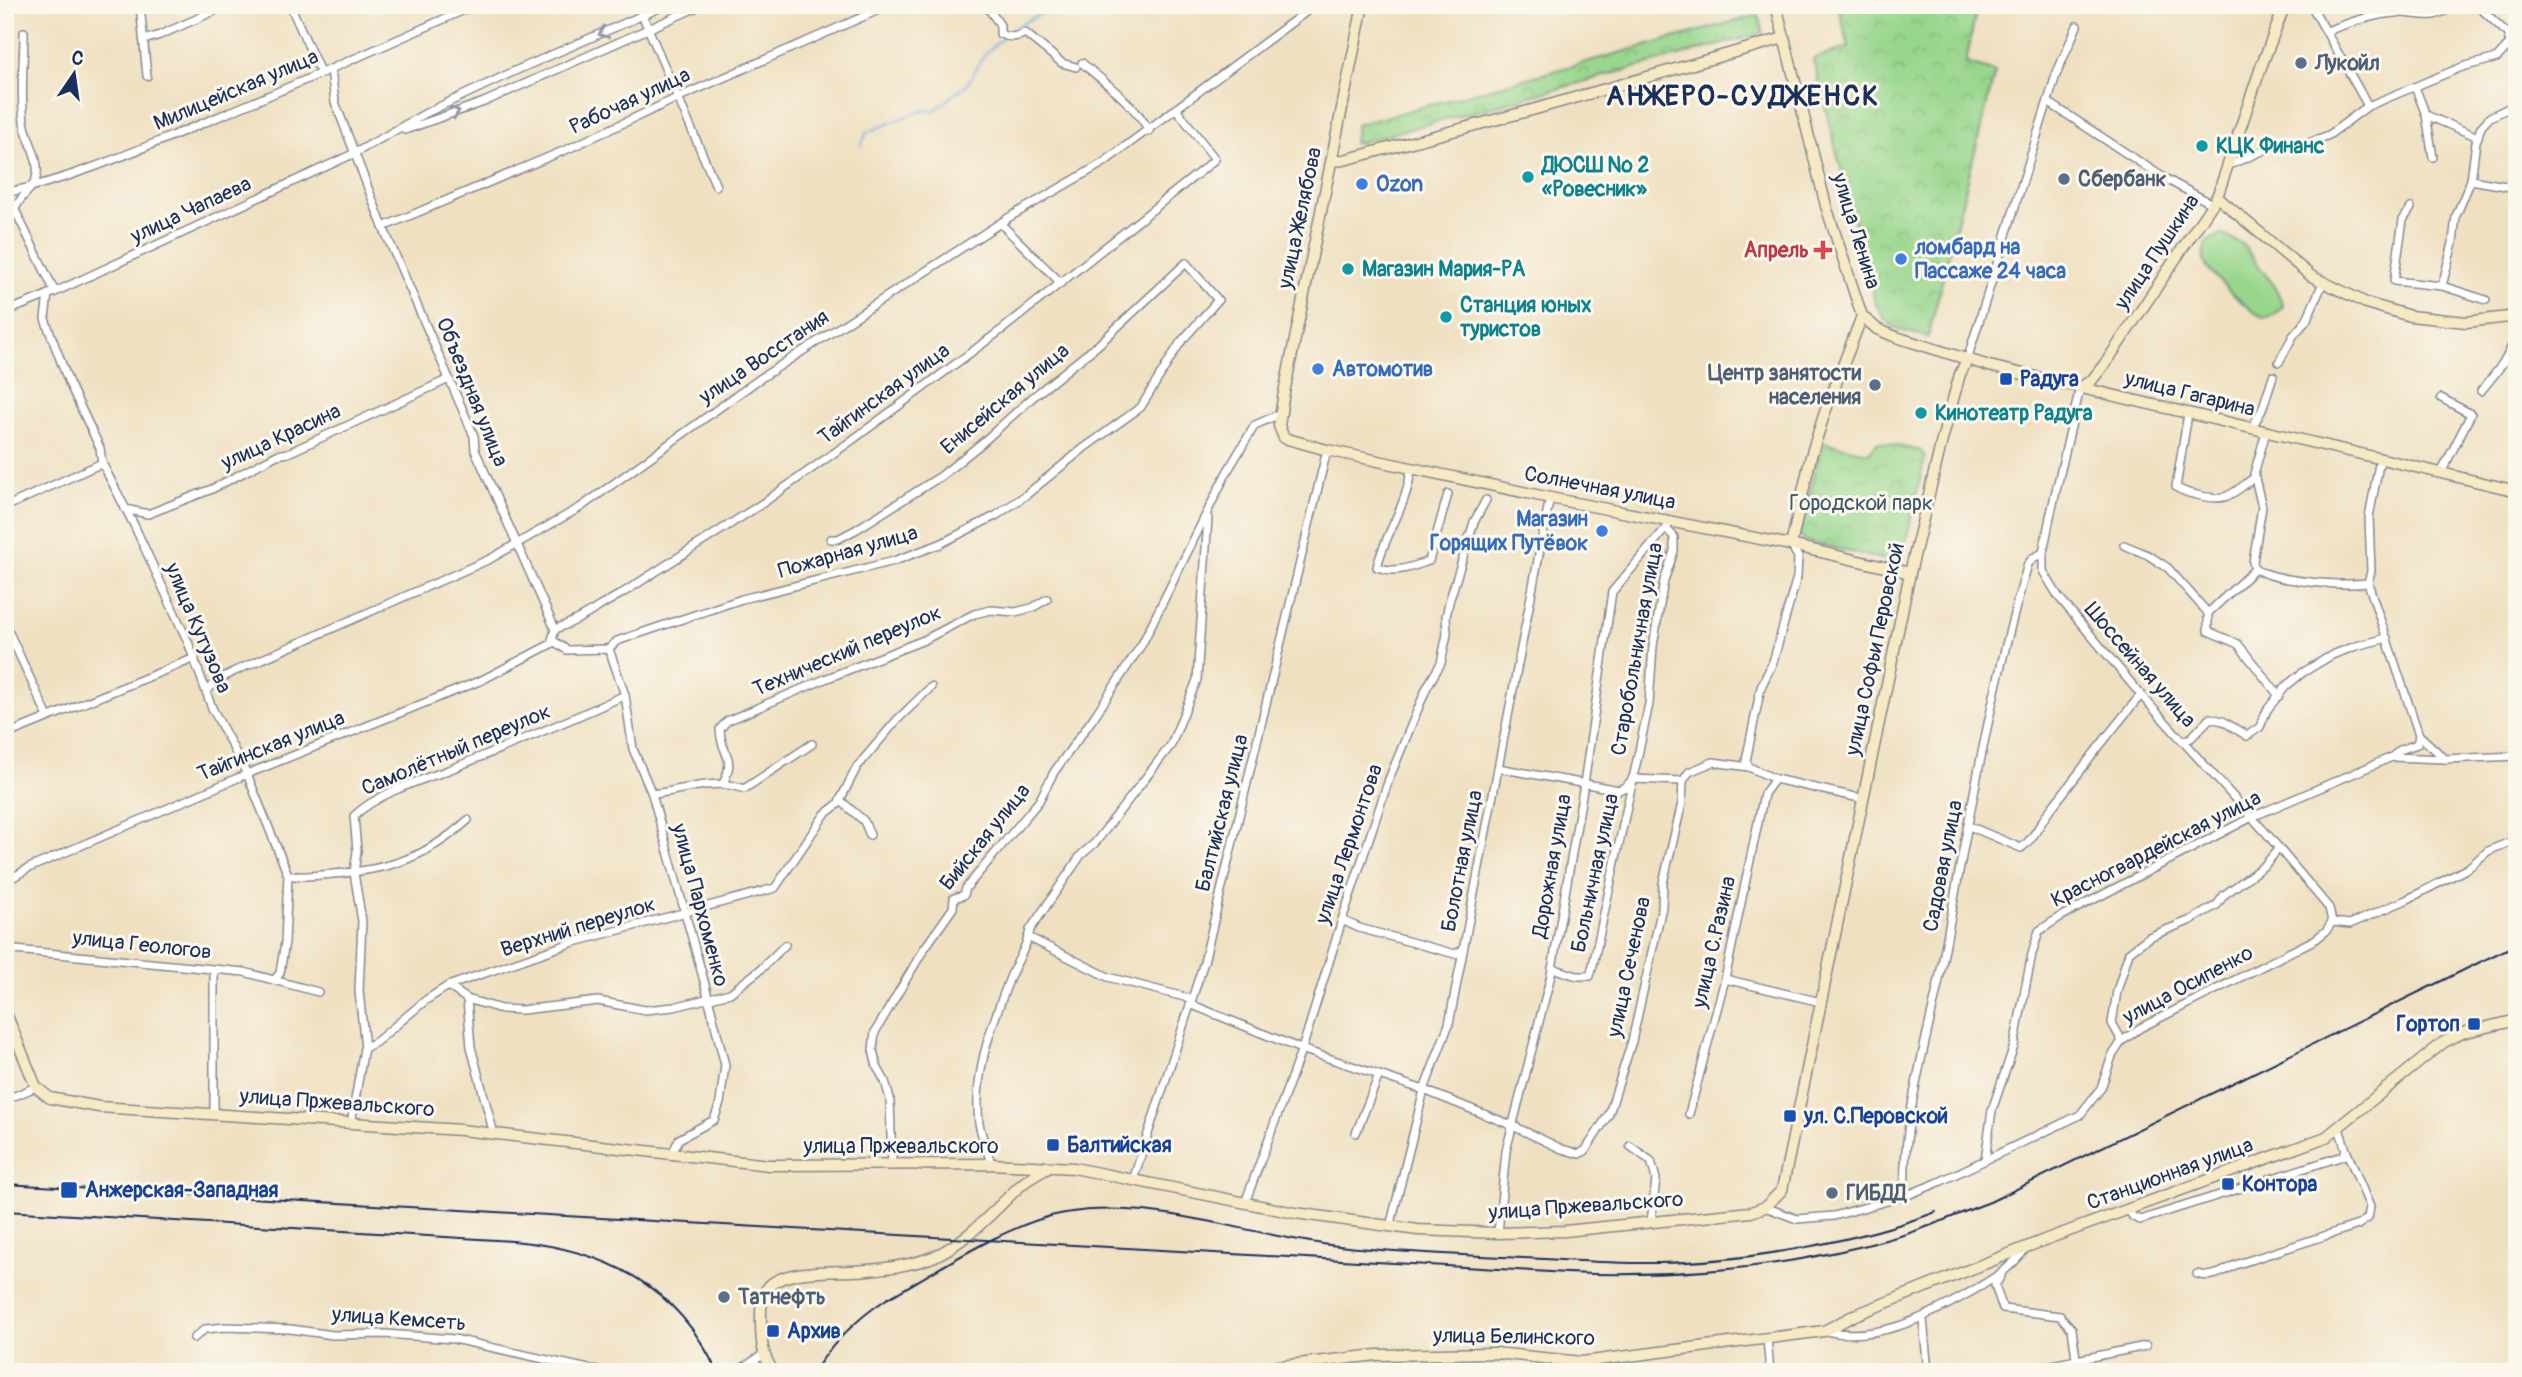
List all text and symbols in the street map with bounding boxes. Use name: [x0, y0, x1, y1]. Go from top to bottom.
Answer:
one-way arrow: [598, 24, 610, 38]
north arrow: [38, 38, 108, 108]
street label: Милицейская улица: [150, 43, 322, 137]
text: С: [69, 45, 86, 71]
place label: Лукойл: [2314, 50, 2380, 77]
marker: Лукойл: [2293, 55, 2309, 71]
street label: Рабочая улица: [565, 61, 695, 141]
district label: АНЖЕРО-СУДЖЕНСК: [1606, 79, 1880, 114]
one-way arrow: [449, 106, 461, 120]
place label: КЦК Финанс: [2216, 133, 2325, 160]
marker: КЦК Финанс: [2194, 138, 2210, 154]
street label: улица Желябова: [1272, 145, 1328, 292]
place label: ДЮСШ № 2 «Ровесник»: [1540, 152, 1649, 203]
place label: Сбербанк: [2078, 166, 2167, 193]
marker: ДЮСШ № 2 «Ровесник»: [1520, 169, 1536, 185]
street label: улица Ленина: [1825, 169, 1886, 292]
street label: улица Чапаева: [125, 170, 256, 250]
place label: Ozon: [1376, 171, 1423, 198]
marker: Сбербанк: [2056, 171, 2072, 187]
marker: Ozon: [1354, 176, 1370, 192]
street label: улица Пушкина: [2108, 189, 2206, 316]
place label: ломбард на Пассаже 24 часа: [1914, 234, 2066, 285]
place label: Апрель: [1744, 237, 1809, 264]
marker: Апрель: [1815, 242, 1831, 258]
marker: ломбард на Пассаже 24 часа: [1893, 251, 1909, 267]
place label: Магазин Мария-РА: [1362, 256, 1526, 283]
marker: Магазин Мария-РА: [1340, 261, 1356, 277]
place label: Станция юных туристов: [1460, 292, 1592, 343]
street label: улица Восстания: [693, 304, 834, 411]
marker: Станция юных туристов: [1438, 309, 1454, 325]
street label: Объездная улица: [430, 313, 514, 471]
street label: Тайгинская улица: [813, 337, 955, 451]
street label: Енисейская улица: [935, 337, 1075, 461]
place label: Автомотив: [1332, 356, 1433, 383]
place label: Центр занятости населения: [1708, 360, 1862, 411]
marker: Автомотив: [1310, 361, 1326, 377]
street label: улица Гагарина: [2121, 365, 2258, 423]
place label: Радуга: [2020, 366, 2079, 393]
marker: Радуга: [1998, 371, 2014, 387]
marker: Центр занятости населения: [1867, 377, 1883, 393]
street label: улица Красина: [216, 398, 345, 477]
place label: Кинотеатр Радуга: [1935, 400, 2093, 427]
marker: Кинотеатр Радуга: [1913, 405, 1929, 421]
street label: Солнечная улица: [1522, 460, 1678, 516]
park label: Городской парк: [1789, 490, 1933, 517]
place label: Магазин Горящих Путёвок: [1430, 506, 1588, 557]
street label: Пожарная улица: [775, 519, 921, 585]
marker: Магазин Горящих Путёвок: [1594, 523, 1610, 539]
street label: Старобольничная улица: [1605, 540, 1669, 758]
street label: улица Софьи Перовской: [1839, 540, 1911, 759]
street label: улица Кутузова: [158, 558, 238, 697]
street label: Шоссейная улица: [2078, 597, 2202, 733]
street label: Технический переулок: [749, 599, 945, 703]
street label: Самолётный переулок: [357, 698, 555, 802]
street label: Тайгинская улица: [193, 704, 349, 788]
street label: Балтийская улица: [1189, 731, 1255, 895]
street label: улица Лермонтова: [1309, 761, 1389, 928]
street label: Бийская улица: [934, 778, 1036, 896]
street label: Красногвардейская улица: [2046, 784, 2266, 914]
street label: Болотная улица: [1435, 788, 1489, 934]
street label: Больничная улица: [1565, 791, 1625, 955]
street label: Дорожная улица: [1526, 792, 1578, 941]
street label: Садовая улица: [1917, 798, 1969, 934]
street label: улица Пархоменко: [665, 820, 735, 989]
street label: улица С.Разина: [1686, 874, 1742, 1011]
street label: Верхний переулок: [497, 891, 659, 963]
street label: улица Сеченова: [1601, 894, 1657, 1041]
street label: улица Геологов: [70, 924, 213, 966]
street label: улица Осипенко: [2117, 939, 2258, 1031]
place label: Гортоп: [2396, 1011, 2460, 1038]
marker: Гортоп: [2466, 1016, 2482, 1032]
street label: улица Пржевальского: [238, 1083, 435, 1123]
place label: ул. С.Перовской: [1803, 1103, 1948, 1130]
marker: ул. С.Перовской: [1782, 1108, 1798, 1124]
street label: Станционная улица: [2083, 1131, 2257, 1217]
place label: Балтийская: [1067, 1132, 1172, 1159]
street label: улица Пржевальского: [802, 1133, 999, 1160]
marker: Балтийская: [1045, 1137, 1061, 1153]
place label: Контора: [2242, 1171, 2318, 1198]
marker: Контора: [2220, 1176, 2236, 1192]
place label: Анжерская-Западная: [85, 1177, 279, 1204]
marker: Анжерская-Западная: [59, 1180, 79, 1200]
place label: ГИБДД: [1846, 1180, 1908, 1207]
marker: ГИБДД: [1824, 1185, 1840, 1201]
street label: улица Пржевальского: [1487, 1186, 1684, 1226]
place label: Татнефть: [737, 1284, 826, 1311]
marker: Татнефть: [716, 1289, 732, 1305]
street label: улица Кемсеть: [330, 1301, 467, 1337]
place label: Архив: [787, 1318, 841, 1345]
street label: улица Белинского: [1432, 1322, 1595, 1352]
marker: Архив: [765, 1323, 781, 1339]

